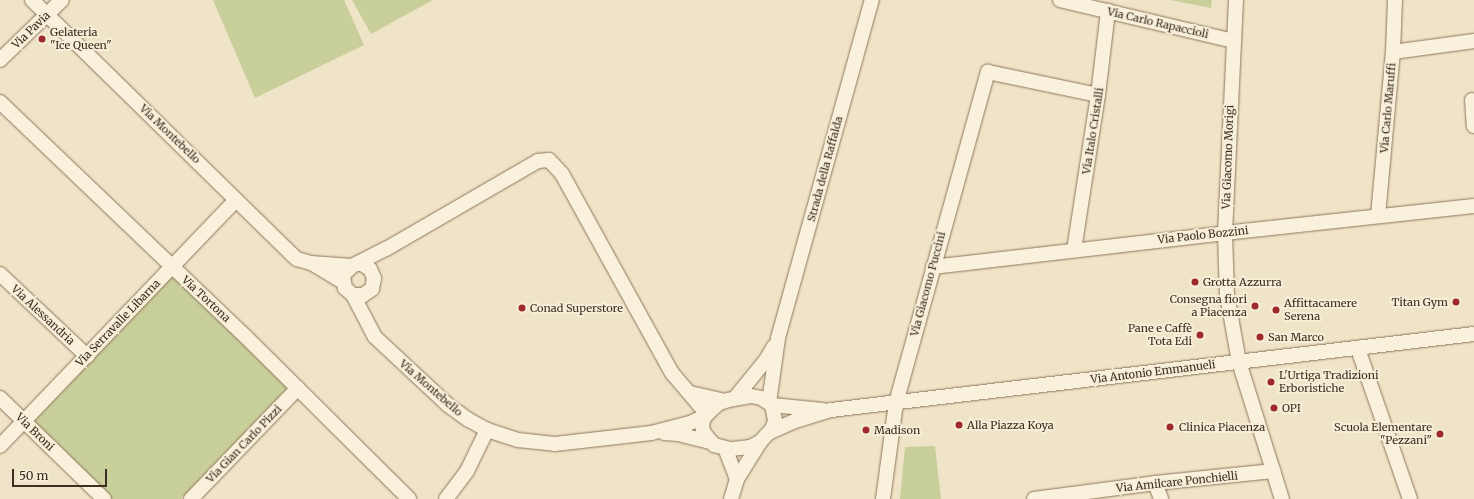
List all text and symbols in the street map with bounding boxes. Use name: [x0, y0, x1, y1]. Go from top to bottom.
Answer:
street label: Via Carlo Rapaccioli: [1106, 5, 1210, 41]
street label: Via Pavia: [9, 9, 53, 51]
place label: Gelateria "Ice Queen": [50, 26, 112, 52]
marker: Gelateria "Ice Queen": [37, 34, 47, 44]
street label: Via Carlo Maruffi: [1377, 62, 1399, 154]
street label: Via Italo Cristalli: [1080, 87, 1106, 175]
street label: Via Montebello: [137, 102, 203, 166]
street label: Via Giacomo Morigi: [1220, 105, 1236, 209]
street label: Strada della Raffalda: [805, 115, 845, 223]
street label: Via Paolo Bozzini: [1157, 224, 1249, 246]
street label: Via Giacomo Puccini: [908, 230, 948, 338]
street label: Via Tortona: [179, 273, 233, 325]
place label: Grotta Azzurra: [1203, 275, 1282, 289]
street label: Via Serravalle Libarna: [73, 277, 163, 369]
marker: Grotta Azzurra: [1190, 277, 1200, 287]
street label: Via Alessandria: [9, 282, 77, 348]
place label: Consegna fiori a Piacenza: [1170, 293, 1247, 319]
place label: Titan Gym: [1392, 295, 1448, 309]
place label: Affittacamere Serena: [1284, 297, 1357, 323]
marker: Titan Gym: [1451, 297, 1461, 307]
place label: Conad Superstore: [530, 301, 623, 315]
marker: Consegna fiori a Piacenza: [1250, 301, 1260, 311]
marker: Conad Superstore: [517, 303, 527, 313]
marker: Affittacamere Serena: [1271, 305, 1281, 315]
place label: Pane e Caffè Tota Edi: [1128, 322, 1192, 348]
marker: Pane e Caffè Tota Edi: [1195, 330, 1205, 340]
place label: San Marco: [1268, 330, 1324, 344]
marker: San Marco: [1255, 332, 1265, 342]
street label: Via Montebello: [397, 357, 465, 419]
street label: Via Antonio Emmanueli: [1090, 358, 1216, 386]
place label: L'Urtiga Tradizioni Erboristiche: [1279, 369, 1379, 395]
marker: L'Urtiga Tradizioni Erboristiche: [1266, 377, 1276, 387]
place label: OPI: [1282, 401, 1301, 415]
street label: Via Gian Carlo Pizzi: [204, 402, 284, 486]
marker: OPI: [1269, 403, 1279, 413]
street label: Via Broni: [13, 410, 57, 454]
place label: Alla Piazza Koya: [967, 418, 1054, 432]
marker: Alla Piazza Koya: [954, 420, 964, 430]
place label: Clinica Piacenza: [1179, 420, 1265, 434]
marker: Clinica Piacenza: [1164, 421, 1176, 433]
place label: Scuola Elementare "Pezzani": [1334, 421, 1432, 447]
place label: Madison: [874, 423, 920, 437]
marker: Madison: [861, 425, 871, 435]
marker: Scuola Elementare "Pezzani": [1435, 429, 1445, 439]
scale bar: [14, 461, 109, 487]
text: 50 m: [19, 468, 48, 483]
street label: Via Amilcare Ponchielli: [1116, 469, 1238, 495]

